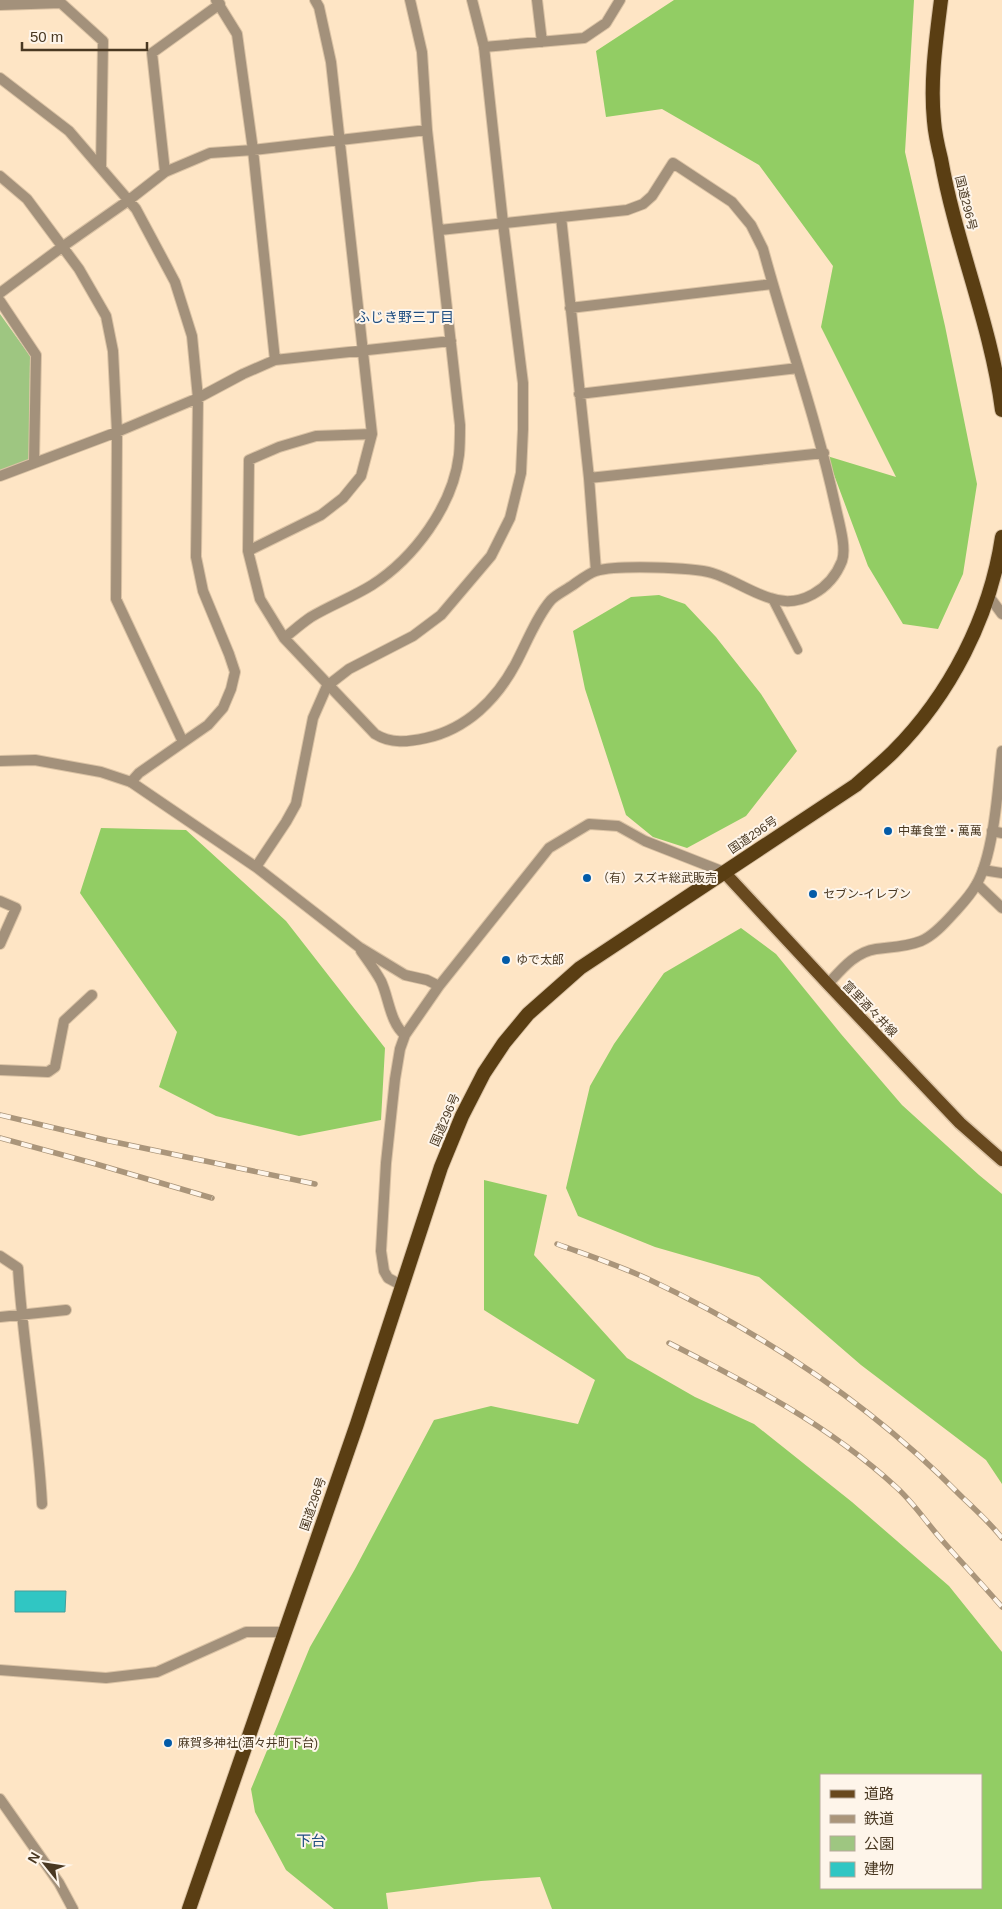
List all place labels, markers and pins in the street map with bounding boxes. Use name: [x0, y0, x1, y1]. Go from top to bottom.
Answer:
place label: 中華食堂・萬萬: [898, 824, 982, 838]
marker: 中華食堂・萬萬: [882, 825, 894, 837]
place label: （有）スズキ総武販売: [597, 871, 717, 885]
marker: （有）スズキ総武販売: [581, 872, 593, 884]
place label: セブン-イレブン: [823, 887, 911, 901]
marker: セブン-イレブン: [807, 888, 819, 900]
place label: ゆで太郎: [516, 953, 564, 967]
marker: ゆで太郎: [500, 954, 512, 966]
place label: 麻賀多神社(酒々井町下台): [178, 1736, 318, 1750]
marker: 麻賀多神社(酒々井町下台): [162, 1737, 174, 1749]

